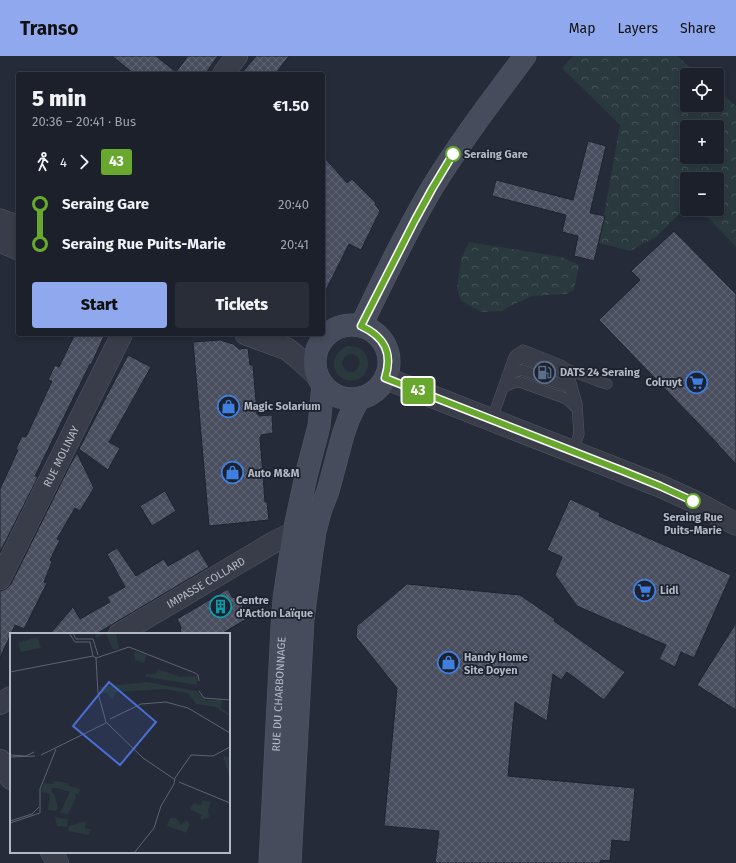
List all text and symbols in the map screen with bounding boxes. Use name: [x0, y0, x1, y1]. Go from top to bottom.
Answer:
text: Transo: [20, 17, 78, 40]
text: Map: [569, 20, 595, 37]
text: Layers: [617, 20, 658, 37]
text: Share: [680, 20, 716, 37]
map controls: [680, 68, 724, 216]
button: locate: [680, 68, 724, 112]
text: 5 min: [32, 85, 86, 112]
text: €1.50: [273, 97, 309, 115]
text: 20:36 – 20:41 · Bus: [32, 114, 136, 129]
button: +: [680, 120, 724, 164]
marker: Seraing Gare: [445, 146, 461, 162]
place label: Seraing Gare: [464, 148, 528, 161]
icon: walk: [32, 151, 54, 173]
icon: forward: [73, 151, 95, 173]
text: 43: [109, 153, 124, 170]
text: 4: [60, 155, 67, 170]
button: −: [680, 172, 724, 216]
text: Seraing Gare: [62, 195, 149, 213]
text: 20:40: [278, 197, 309, 212]
text: Seraing Rue Puits-Marie: [62, 235, 226, 253]
text: 20:41: [280, 237, 309, 252]
button: Start: [32, 282, 167, 328]
button: Tickets: [175, 282, 309, 328]
fuel station icon: DATS 24 Seraing: [531, 359, 557, 385]
place label: DATS 24 Seraing: [560, 366, 641, 379]
supermarket icon: Colruyt: [684, 369, 710, 395]
place label: Colruyt: [646, 376, 683, 389]
line badge: 43: [400, 378, 436, 404]
text: 43: [411, 382, 425, 399]
shop icon: Magic Solarium: [215, 393, 241, 419]
place label: Magic Solarium: [244, 400, 321, 413]
street label: RUE MOLINAY: [41, 424, 82, 489]
shop icon: Auto M&M: [220, 460, 246, 486]
place label: Auto M&M: [247, 467, 300, 480]
marker: Seraing Rue Puits-Marie: [685, 493, 701, 509]
place label: Seraing Rue Puits-Marie: [663, 511, 723, 537]
street label: IMPASSE COLLARD: [164, 555, 248, 611]
supermarket icon: Lidl: [632, 577, 658, 603]
place label: Lidl: [660, 584, 679, 597]
building icon: Centre d'Action Laïque: [208, 593, 234, 619]
place label: Centre d'Action Laïque: [236, 594, 313, 620]
inset map: [10, 633, 230, 853]
street label: RUE DU CHARBONNAGE: [270, 636, 288, 752]
shop icon: Handy Home Site Doyen: [435, 650, 461, 676]
place label: Handy Home Site Doyen: [464, 651, 528, 677]

